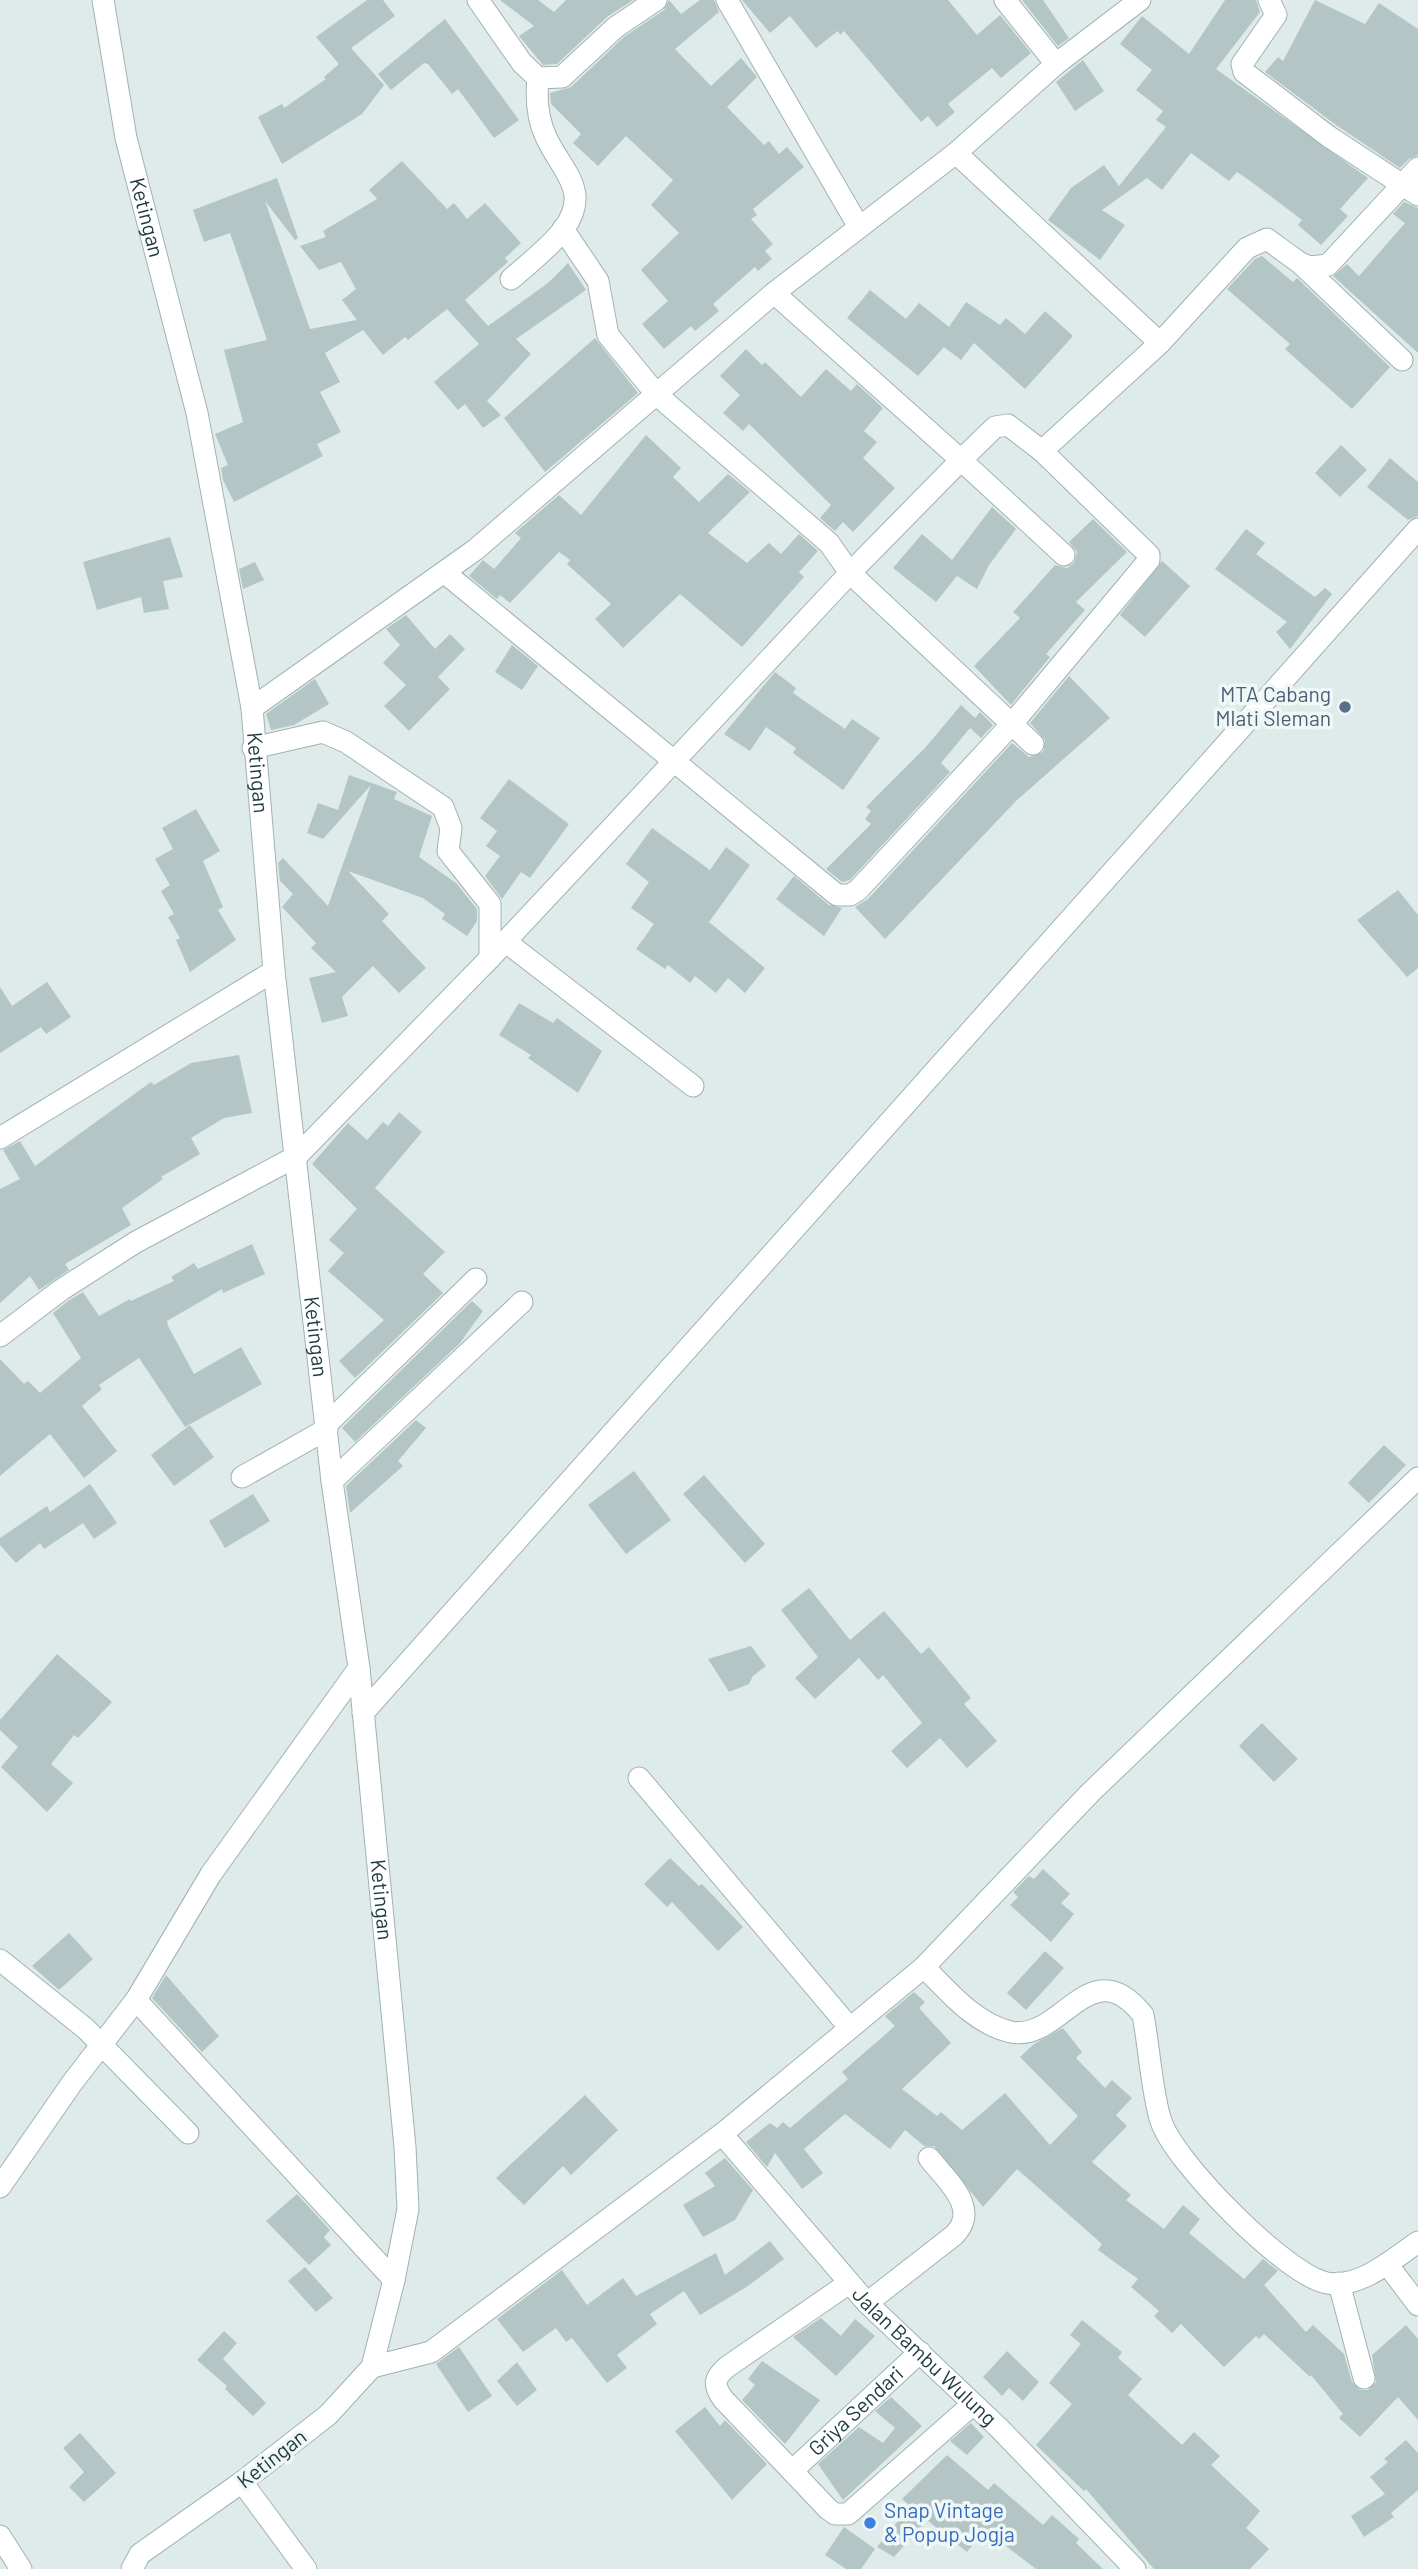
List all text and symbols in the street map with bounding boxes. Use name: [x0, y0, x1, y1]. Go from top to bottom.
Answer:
street label: Ketingan: [126, 175, 170, 260]
place label: MTA Cabang Mlati Sleman: [1216, 681, 1331, 730]
marker: MTA Cabang Mlati Sleman: [1337, 699, 1353, 715]
street label: Ketingan: [243, 731, 275, 814]
street label: Ketingan: [300, 1295, 334, 1378]
street label: Ketingan: [366, 1858, 399, 1941]
street label: Jalan Bambu Wulung: [848, 2281, 1003, 2430]
street label: Griya Sendari: [803, 2360, 908, 2460]
street label: Ketingan: [231, 2423, 311, 2493]
place label: Snap Vintage & Popup Jogja: [884, 2497, 1015, 2546]
marker: Snap Vintage & Popup Jogja: [862, 2515, 878, 2531]

